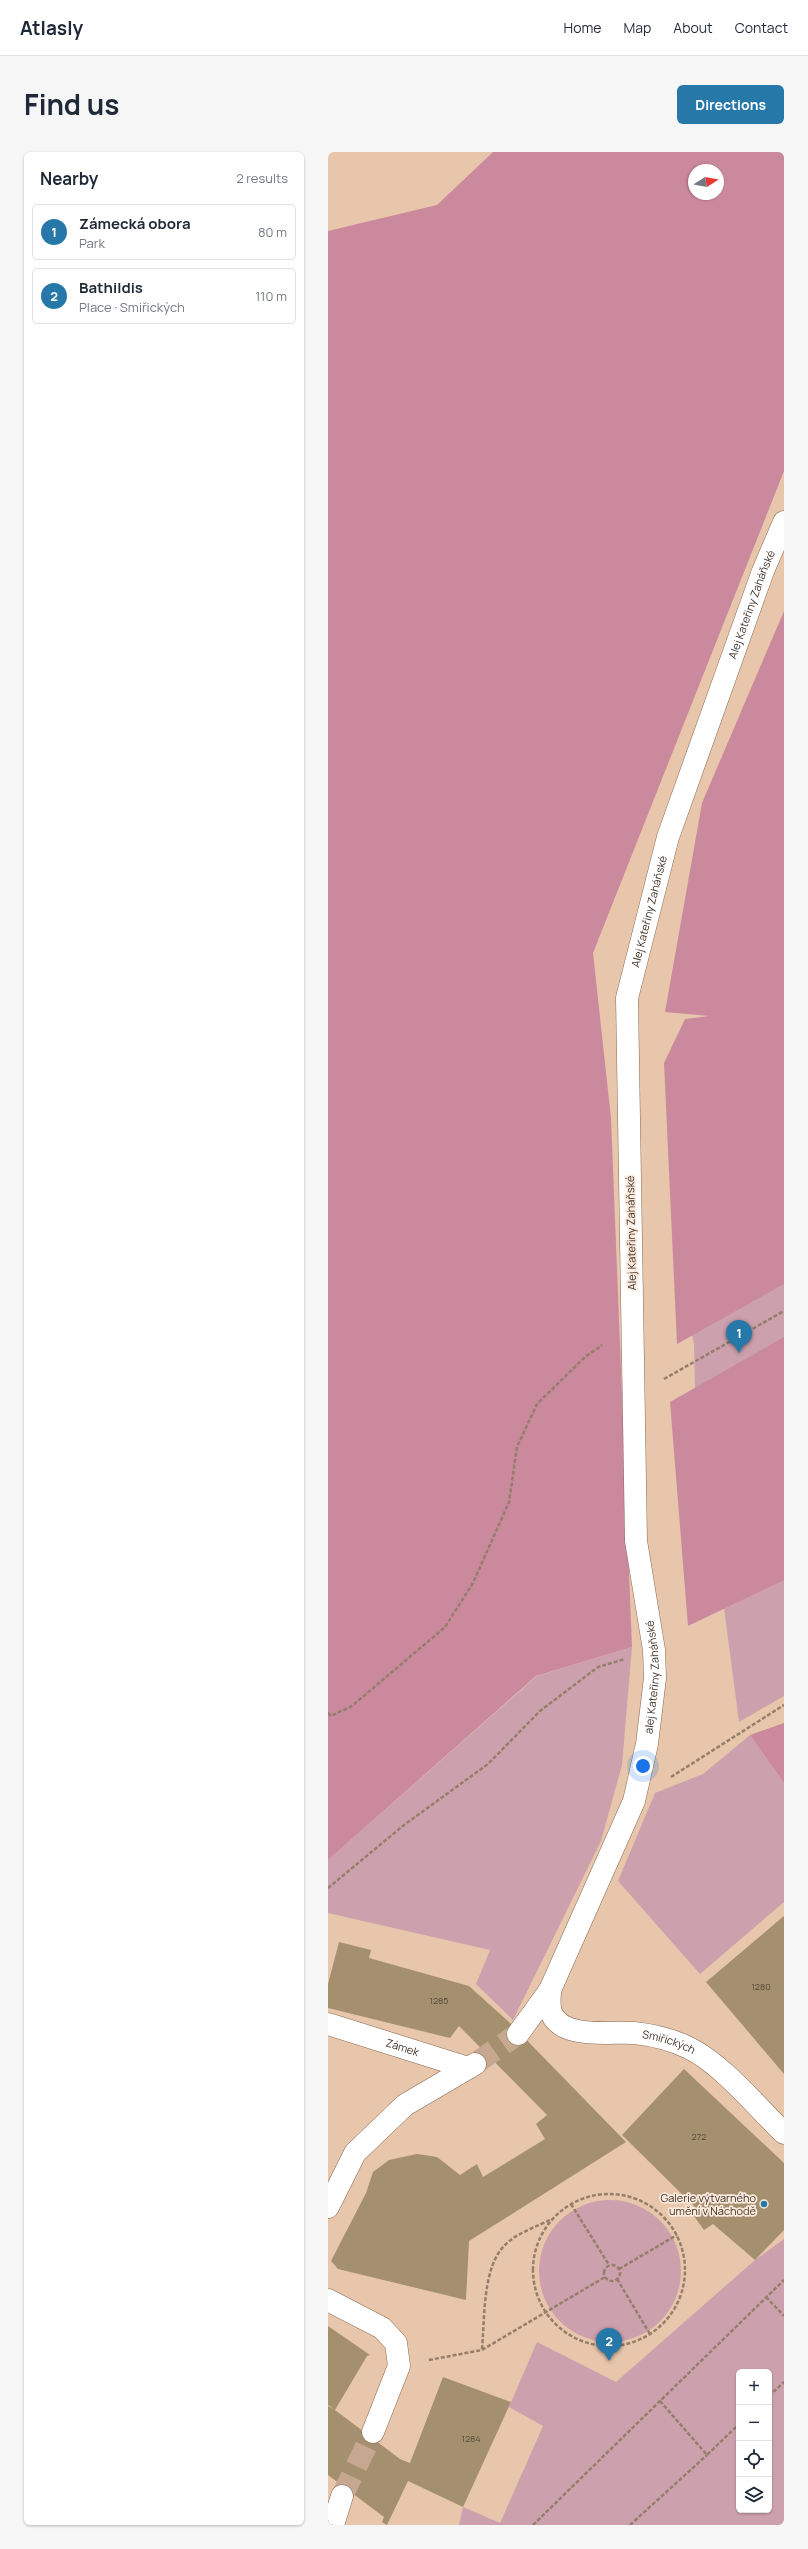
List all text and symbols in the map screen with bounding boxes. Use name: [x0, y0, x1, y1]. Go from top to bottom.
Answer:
text: Atlasly: [20, 15, 83, 41]
text: Home: [564, 18, 601, 37]
text: Map: [623, 18, 651, 37]
text: About: [673, 18, 713, 37]
text: Contact: [735, 18, 788, 37]
text: Find us: [24, 85, 119, 123]
button: Directions: [677, 85, 784, 124]
north arrow: [688, 164, 724, 200]
text: Nearby: [40, 167, 98, 190]
text: 2 results: [236, 169, 288, 187]
text: Zámecká obora: [79, 213, 191, 234]
text: 1: [51, 223, 57, 241]
text: 80 m: [258, 223, 287, 241]
text: Park: [79, 234, 105, 252]
text: Bathildis: [79, 277, 143, 298]
text: 2: [50, 287, 58, 305]
text: 110 m: [255, 287, 287, 305]
text: Place · Smiřických: [79, 298, 185, 316]
street label: Alej Kateřiny Zaháňské: [724, 547, 778, 661]
street label: Alej Kateřiny Zaháňské: [627, 853, 670, 969]
street label: Alej Kateřiny Zaháňské: [622, 1175, 639, 1290]
pin: 1: [726, 1320, 752, 1353]
street label: alej Kateřiny Zaháňské: [640, 1619, 662, 1735]
your location: [633, 1756, 653, 1776]
house number: 1280: [751, 1980, 771, 1993]
house number: 1285: [429, 1994, 449, 2007]
street label: Smiřických: [641, 2026, 698, 2057]
street label: Zámek: [384, 2035, 422, 2059]
house number: 272: [692, 2130, 706, 2143]
place label: Galerie výtvarného umění v Náchodě: [660, 2190, 757, 2218]
marker: Galerie výtvarného umění v Náchodě: [759, 2199, 769, 2209]
pin: 2: [596, 2328, 622, 2361]
map controls: [736, 2369, 772, 2513]
button: +: [736, 2369, 772, 2405]
button: −: [736, 2405, 772, 2441]
house number: 1284: [461, 2432, 481, 2445]
button: locate: [736, 2441, 772, 2477]
button: layers: [736, 2477, 772, 2513]

